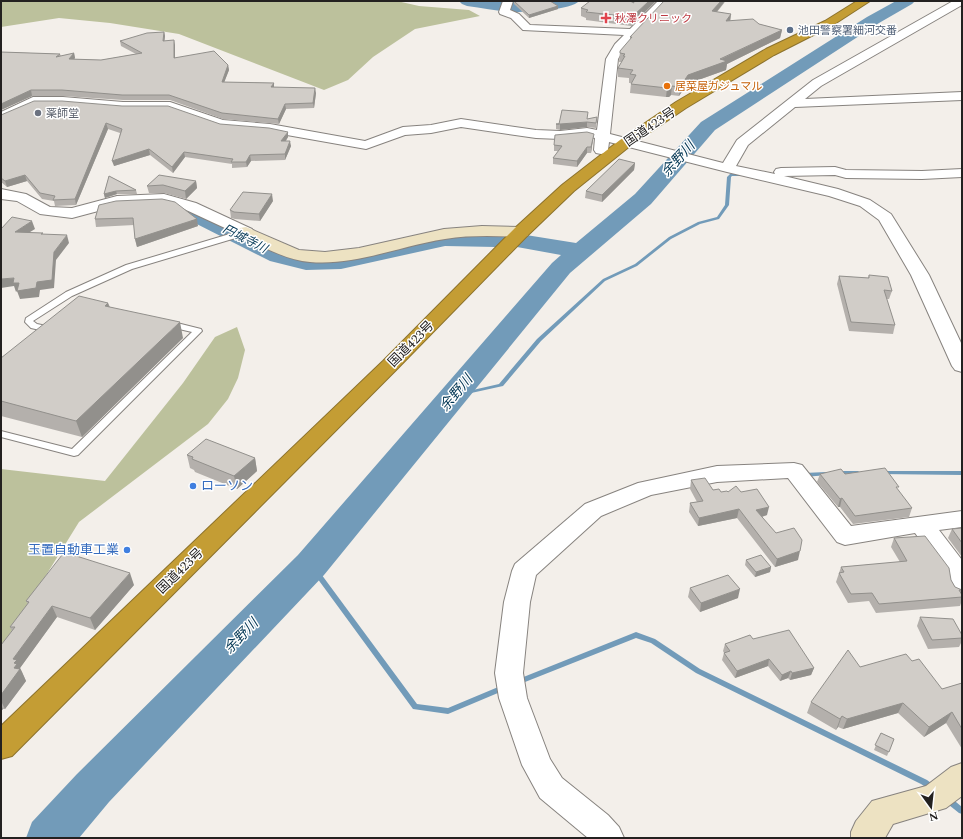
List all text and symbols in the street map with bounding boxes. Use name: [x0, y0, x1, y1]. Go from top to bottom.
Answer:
place label: 秋澤クリニック: [615, 10, 692, 27]
marker: 秋澤クリニック: [600, 12, 612, 24]
place label: 池田警察署細河交番: [798, 22, 897, 39]
marker: 池田警察署細河交番: [785, 25, 795, 35]
place label: 居菜屋ガジュマル: [675, 78, 762, 95]
marker: 居菜屋ガジュマル: [662, 81, 672, 91]
street label: 国道423号: [620, 102, 680, 152]
place label: 薬師堂: [46, 105, 79, 122]
marker: 薬師堂: [33, 108, 43, 118]
water label: 余野川: [656, 135, 701, 182]
water label: 円城寺川: [219, 220, 272, 259]
street label: 国道423号: [383, 316, 439, 372]
water label: 余野川: [434, 369, 479, 416]
place label: ローソン: [201, 476, 253, 496]
marker: ローソン: [188, 481, 198, 491]
place label: 玉置自動車工業: [28, 540, 119, 560]
street label: 国道423号: [152, 543, 208, 599]
marker: 玉置自動車工業: [122, 545, 132, 555]
water label: 余野川: [219, 612, 265, 658]
north arrow: [911, 787, 951, 827]
text: N: [927, 807, 940, 826]

